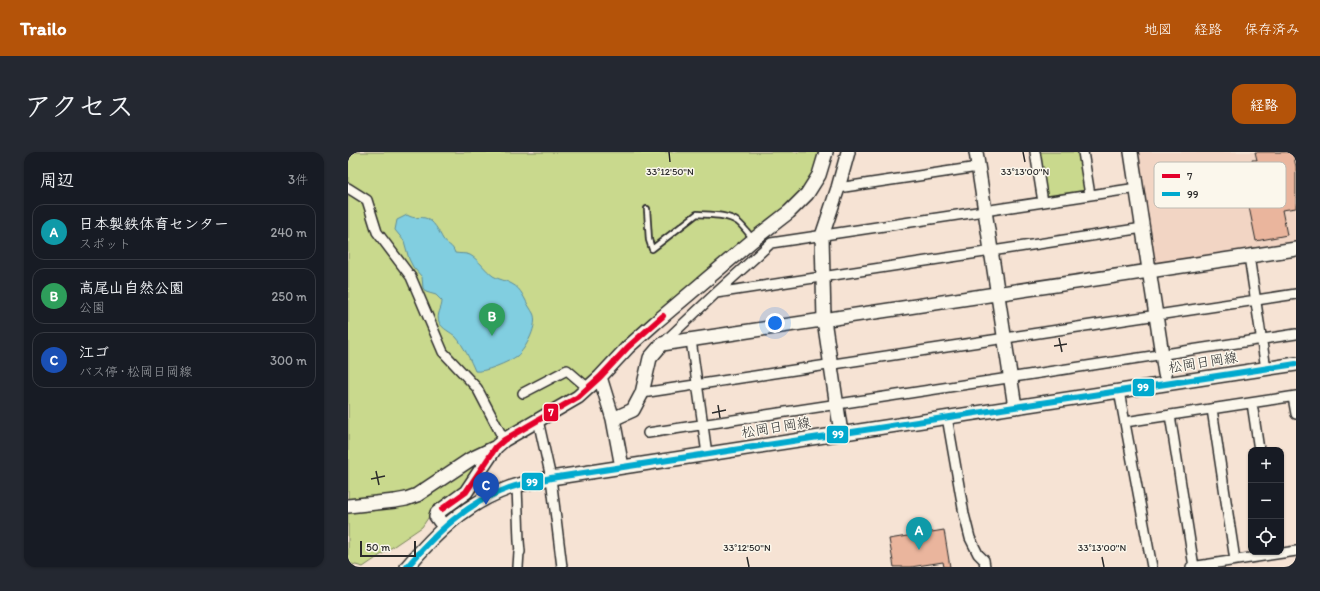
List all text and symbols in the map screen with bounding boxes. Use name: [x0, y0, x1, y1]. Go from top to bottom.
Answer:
text: Trailo: [20, 17, 67, 40]
text: 地図: [1144, 21, 1172, 38]
text: 経路: [1194, 21, 1222, 38]
text: 保存済み: [1244, 21, 1300, 38]
button: 経路: [1232, 84, 1296, 124]
text: アクセス: [24, 89, 134, 123]
legend: [1154, 162, 1286, 208]
text: 33°12'50"N: [646, 165, 694, 178]
text: 33°13'00"N: [1001, 165, 1050, 178]
text: 周辺: [40, 170, 74, 190]
text: 7: [1187, 170, 1193, 183]
text: 3件: [288, 172, 308, 187]
text: 99: [1187, 188, 1199, 201]
text: 日本製鉄体育センター: [79, 215, 229, 233]
text: A: [50, 225, 58, 240]
text: 240 m: [270, 225, 307, 240]
text: スポット: [79, 236, 131, 251]
text: 高尾山自然公園: [79, 279, 184, 297]
text: B: [50, 289, 58, 304]
text: 250 m: [271, 289, 307, 304]
text: 公園: [79, 300, 105, 315]
pin: B: [479, 303, 505, 336]
your location: [765, 313, 785, 333]
text: 江ゴ: [79, 343, 109, 361]
street label: 松岡日岡線: [1167, 349, 1239, 376]
text: C: [50, 353, 58, 368]
text: 300 m: [270, 353, 307, 368]
text: バス停 · 松岡日岡線: [79, 364, 192, 379]
line badge: 99: [1132, 378, 1155, 397]
text: 99: [1137, 381, 1149, 394]
line badge: 7: [543, 403, 559, 422]
text: 7: [547, 406, 554, 419]
street label: 松岡日岡線: [740, 414, 812, 441]
line badge: 99: [826, 425, 849, 444]
text: 99: [832, 428, 844, 441]
map controls: [1248, 447, 1284, 555]
button: +: [1248, 447, 1284, 483]
pin: C: [473, 472, 499, 505]
line badge: 99: [521, 472, 544, 491]
text: 99: [526, 476, 538, 489]
button: −: [1248, 483, 1284, 519]
pin: A: [906, 517, 932, 550]
button: locate: [1248, 519, 1284, 555]
scale bar: [360, 539, 416, 558]
text: 50 m: [366, 541, 390, 554]
text: 33°12'50"N: [723, 541, 771, 554]
text: 33°13'00"N: [1078, 541, 1127, 554]

